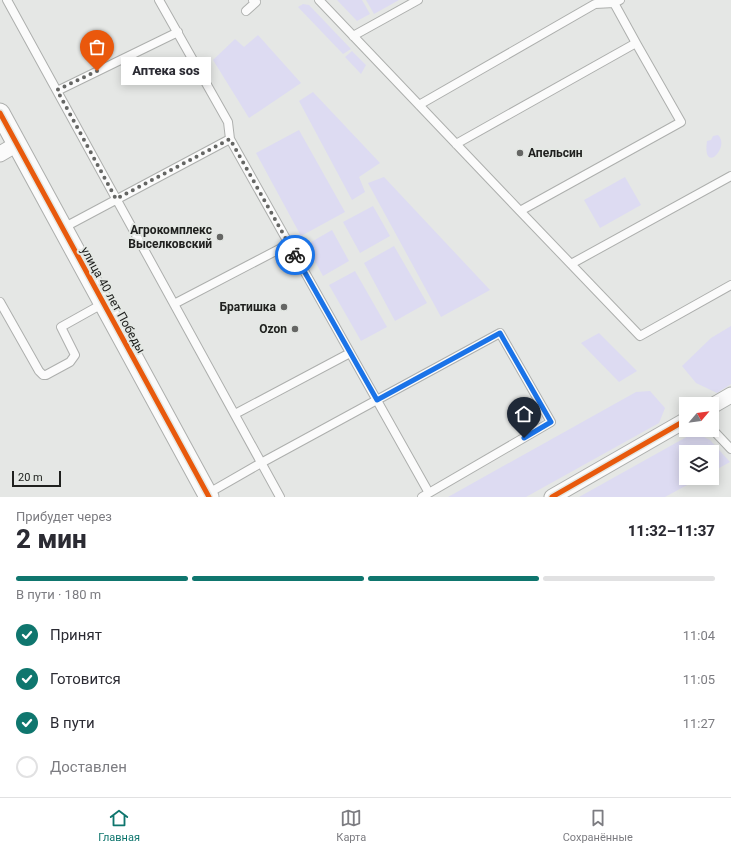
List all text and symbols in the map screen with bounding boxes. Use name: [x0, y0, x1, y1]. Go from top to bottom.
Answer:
pin: [80, 30, 114, 71]
icon: bag: [86, 36, 108, 58]
callout: Аптека sos: [121, 57, 211, 85]
text: Аптека sos: [132, 63, 200, 78]
place label: Апельсин: [528, 146, 583, 160]
marker: Апельсин: [515, 148, 525, 158]
place label: Агрокомплекс Выселковский: [128, 223, 212, 251]
marker: Агрокомплекс Выселковский: [215, 232, 225, 242]
courier: [275, 235, 315, 275]
street label: улица 40 лет Победы: [78, 244, 148, 356]
icon: bike: [284, 244, 306, 266]
place label: Братишка: [220, 300, 277, 314]
marker: Братишка: [279, 302, 289, 312]
place label: Ozon: [259, 322, 287, 336]
marker: Ozon: [290, 324, 300, 334]
pin: [507, 397, 541, 438]
north arrow: [679, 397, 719, 437]
map controls: [679, 397, 719, 485]
icon: home: [513, 403, 535, 425]
button: layers: [679, 445, 719, 485]
scale bar: [12, 469, 61, 488]
text: 20 m: [18, 471, 43, 484]
text: Прибудет через: [16, 509, 112, 524]
text: 11:32–11:37: [628, 522, 715, 540]
text: 2 мин: [16, 524, 87, 554]
text: В пути · 180 m: [16, 587, 101, 602]
icon: check: [16, 624, 38, 646]
text: Принят: [50, 626, 102, 644]
text: 11:04: [683, 628, 715, 643]
icon: check: [16, 668, 38, 690]
text: Готовится: [50, 670, 121, 688]
text: 11:05: [683, 672, 715, 687]
icon: check: [16, 712, 38, 734]
text: В пути: [50, 714, 95, 732]
text: 11:27: [683, 716, 715, 731]
text: Доставлен: [50, 758, 127, 776]
tab: Главная: [98, 807, 140, 844]
tab: Карта: [336, 807, 366, 844]
tab: Сохранённые: [563, 807, 633, 844]

